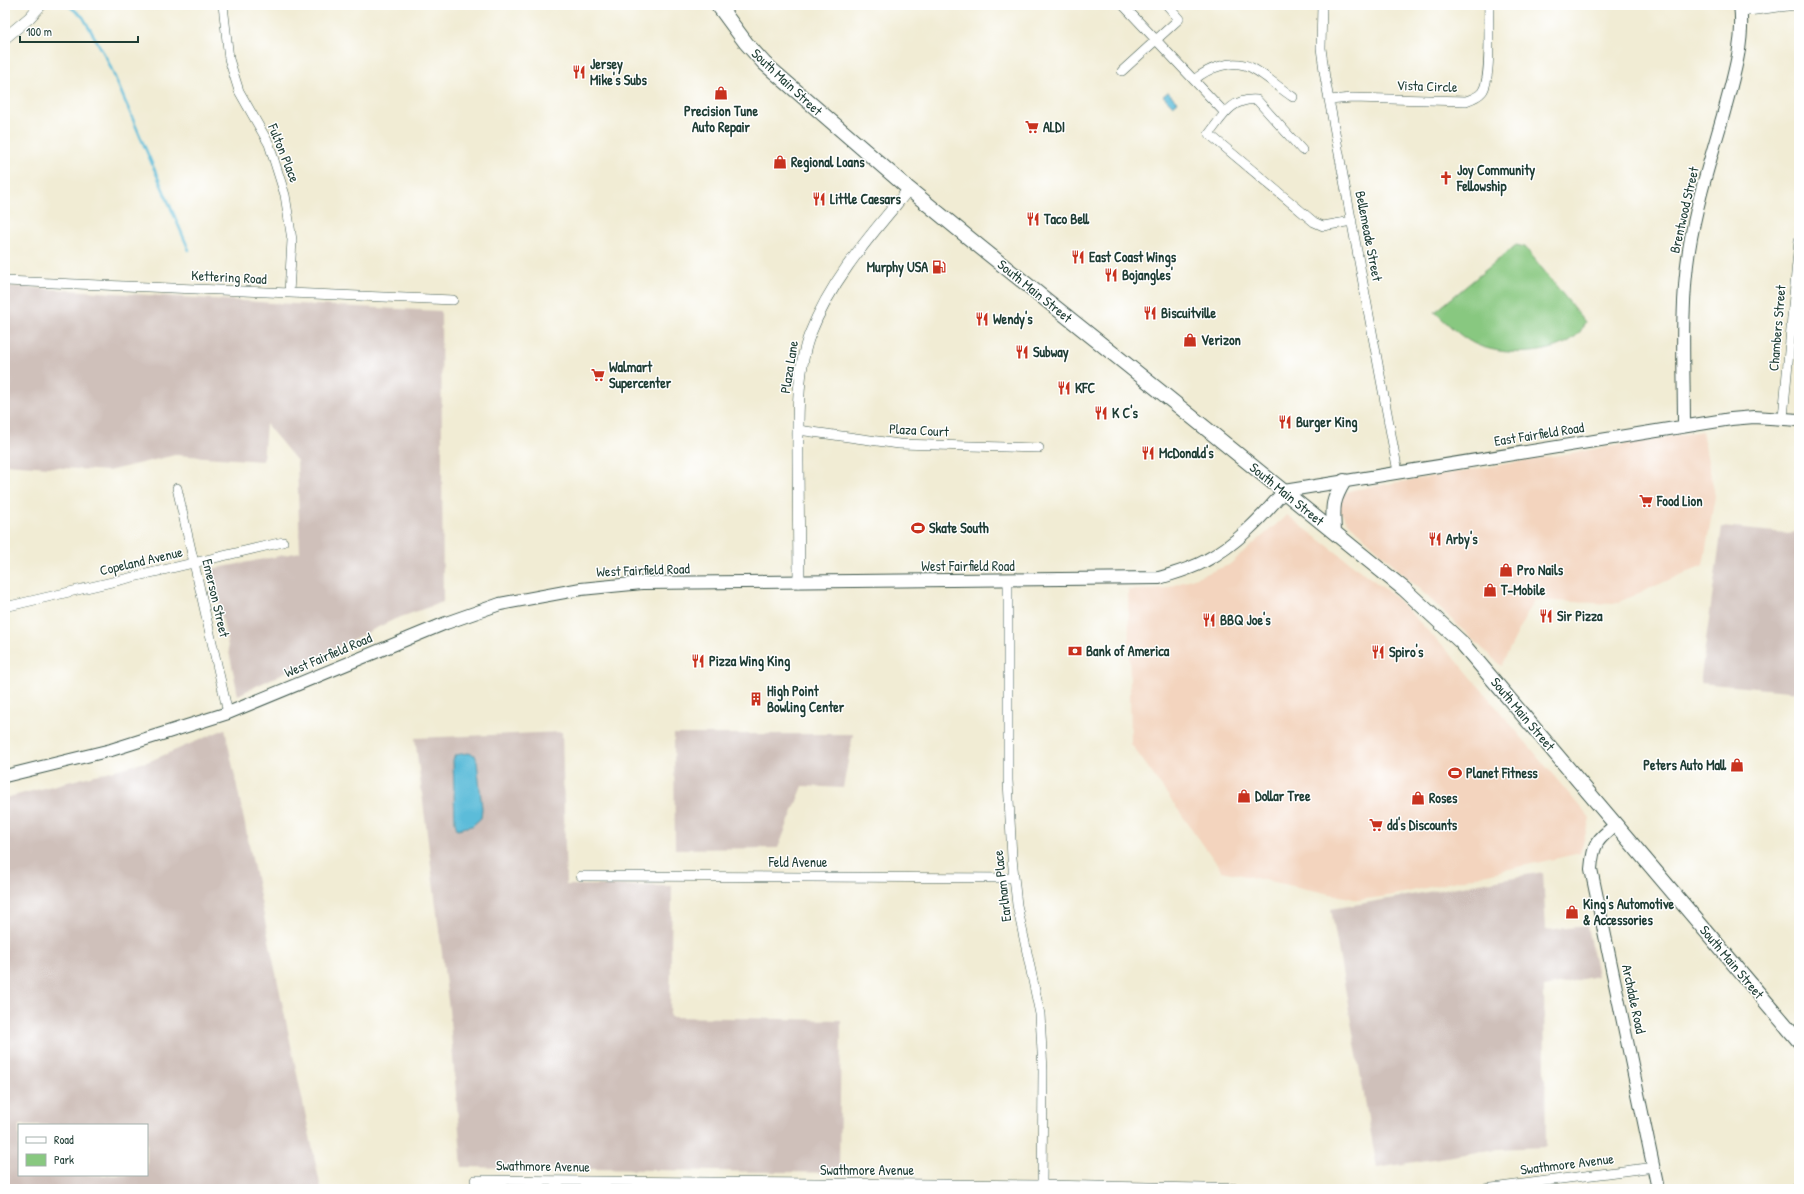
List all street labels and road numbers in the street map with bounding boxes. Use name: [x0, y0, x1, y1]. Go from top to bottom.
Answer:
street label: South Main Street: [748, 44, 827, 120]
street label: Vista Circle: [1396, 75, 1458, 96]
street label: Fulton Place: [264, 120, 305, 185]
street label: Brentwood Street: [1664, 165, 1703, 255]
street label: Bellemeade Street: [1351, 189, 1388, 283]
street label: South Main Street: [994, 255, 1077, 327]
street label: Kettering Road: [191, 265, 268, 289]
street label: Chambers Street: [1763, 284, 1790, 372]
street label: Plaza Lane: [775, 339, 802, 395]
street label: East Fairfield Road: [1493, 417, 1586, 450]
street label: Plaza Court: [889, 418, 950, 441]
street label: South Main Street: [1246, 458, 1329, 530]
street label: Copeland Avenue: [98, 542, 185, 580]
street label: West Fairfield Road: [921, 556, 1015, 575]
street label: Emerson Street: [198, 557, 235, 639]
street label: West Fairfield Road: [596, 558, 691, 581]
street label: West Fairfield Road: [281, 627, 375, 682]
street label: South Main Street: [1487, 673, 1560, 755]
street label: Earlham Place: [988, 849, 1015, 923]
street label: Feld Avenue: [768, 852, 828, 871]
street label: South Main Street: [1696, 921, 1769, 1003]
street label: Archdale Road: [1618, 963, 1651, 1036]
street label: Swathmore Avenue: [1519, 1148, 1615, 1179]
street label: Swathmore Avenue: [496, 1155, 591, 1176]
street label: Swathmore Avenue: [820, 1160, 914, 1179]

